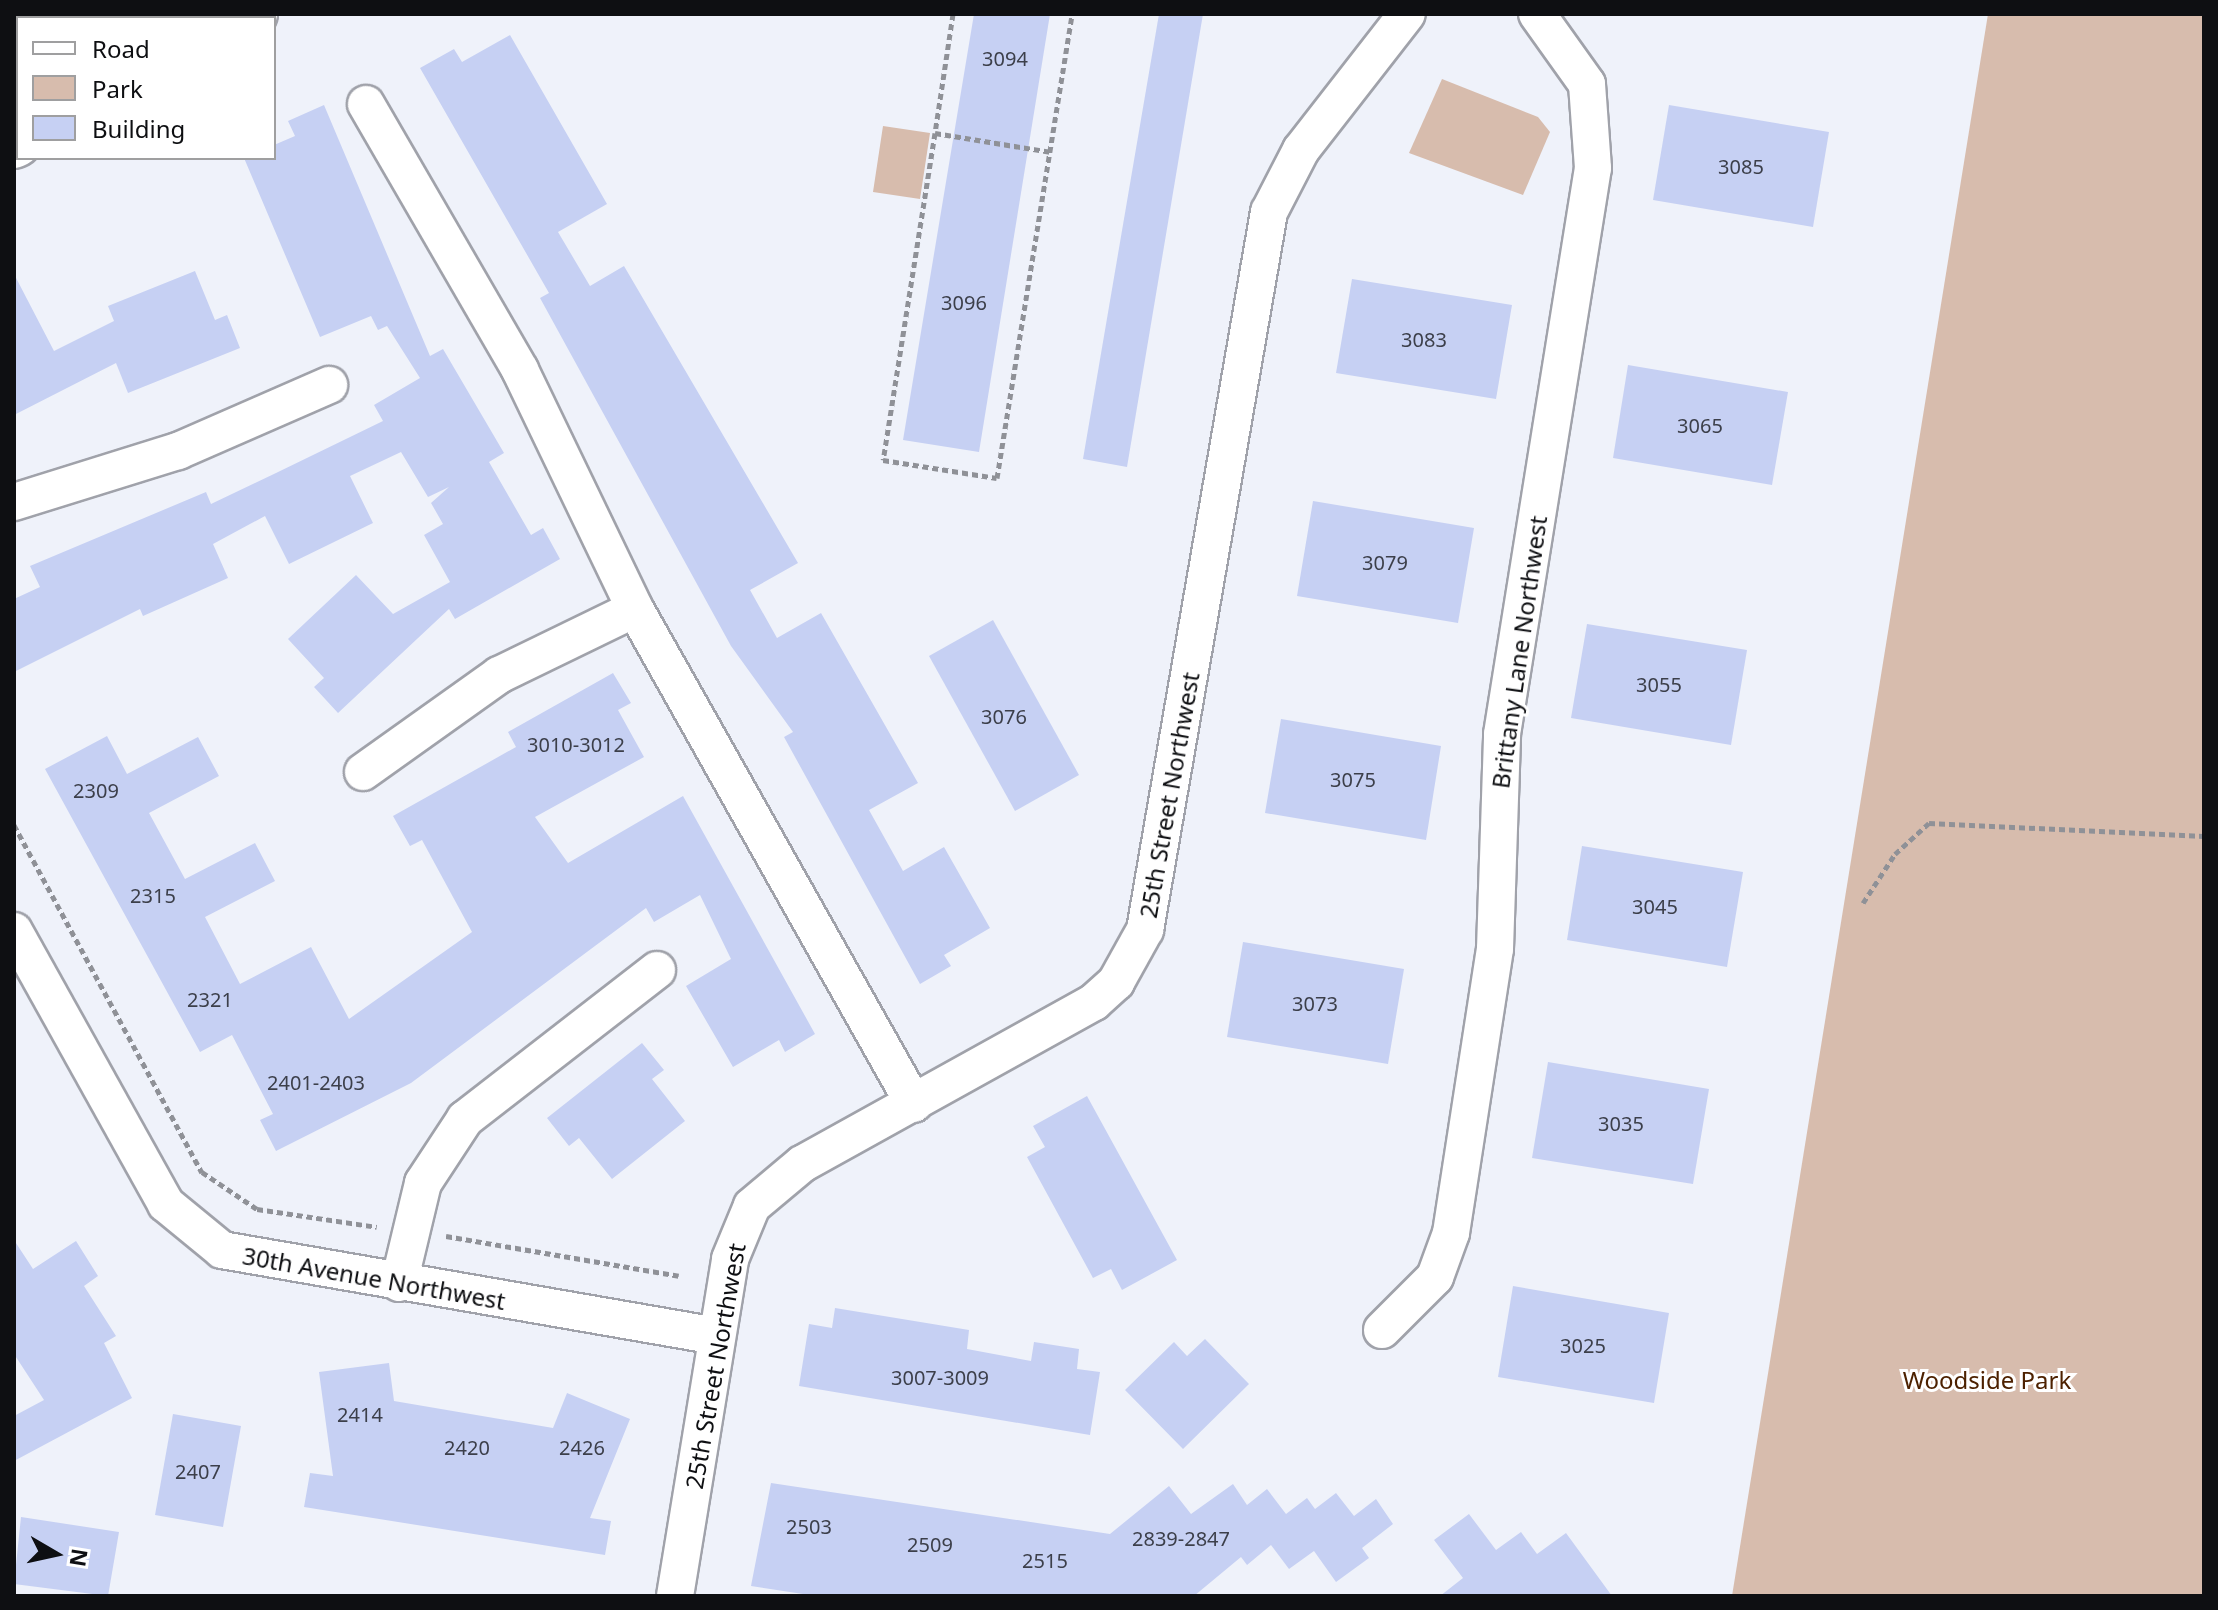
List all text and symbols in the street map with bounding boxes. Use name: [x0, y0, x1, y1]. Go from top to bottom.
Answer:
legend: [16, 16, 276, 160]
text: Road: [92, 32, 150, 65]
house number: 3094: [982, 46, 1028, 70]
text: Park: [92, 72, 143, 105]
text: Building: [92, 112, 185, 145]
house number: 3085: [1718, 154, 1764, 178]
house number: 3096: [941, 290, 987, 314]
house number: 3083: [1401, 327, 1447, 351]
house number: 3065: [1677, 413, 1723, 437]
street label: Brittany Lane Northwest: [1486, 514, 1552, 790]
house number: 3079: [1362, 550, 1408, 574]
street label: 25th Street Northwest: [1133, 670, 1205, 920]
house number: 3055: [1636, 672, 1682, 696]
house number: 3076: [981, 704, 1027, 728]
house number: 3010-3012: [527, 732, 625, 756]
house number: 3075: [1330, 767, 1376, 791]
house number: 2309: [73, 778, 119, 802]
house number: 2315: [130, 883, 176, 907]
house number: 3045: [1632, 894, 1678, 918]
house number: 2321: [187, 987, 233, 1011]
house number: 3073: [1292, 991, 1338, 1015]
house number: 2401-2403: [267, 1070, 365, 1094]
house number: 3035: [1598, 1111, 1644, 1135]
street label: 30th Avenue Northwest: [240, 1241, 508, 1315]
street label: 25th Street Northwest: [679, 1241, 751, 1491]
house number: 3025: [1560, 1333, 1606, 1357]
house number: 3007-3009: [891, 1365, 989, 1389]
park label: Woodside Park: [1903, 1366, 2071, 1394]
house number: 2414: [337, 1402, 383, 1426]
house number: 2420: [444, 1435, 490, 1459]
house number: 2426: [559, 1435, 605, 1459]
house number: 2407: [175, 1459, 221, 1483]
north arrow: [16, 1514, 96, 1594]
house number: 2503: [786, 1514, 832, 1538]
house number: 2839-2847: [1132, 1526, 1230, 1550]
house number: 2509: [907, 1532, 953, 1556]
text: N: [63, 1547, 96, 1569]
house number: 2515: [1022, 1548, 1068, 1572]

